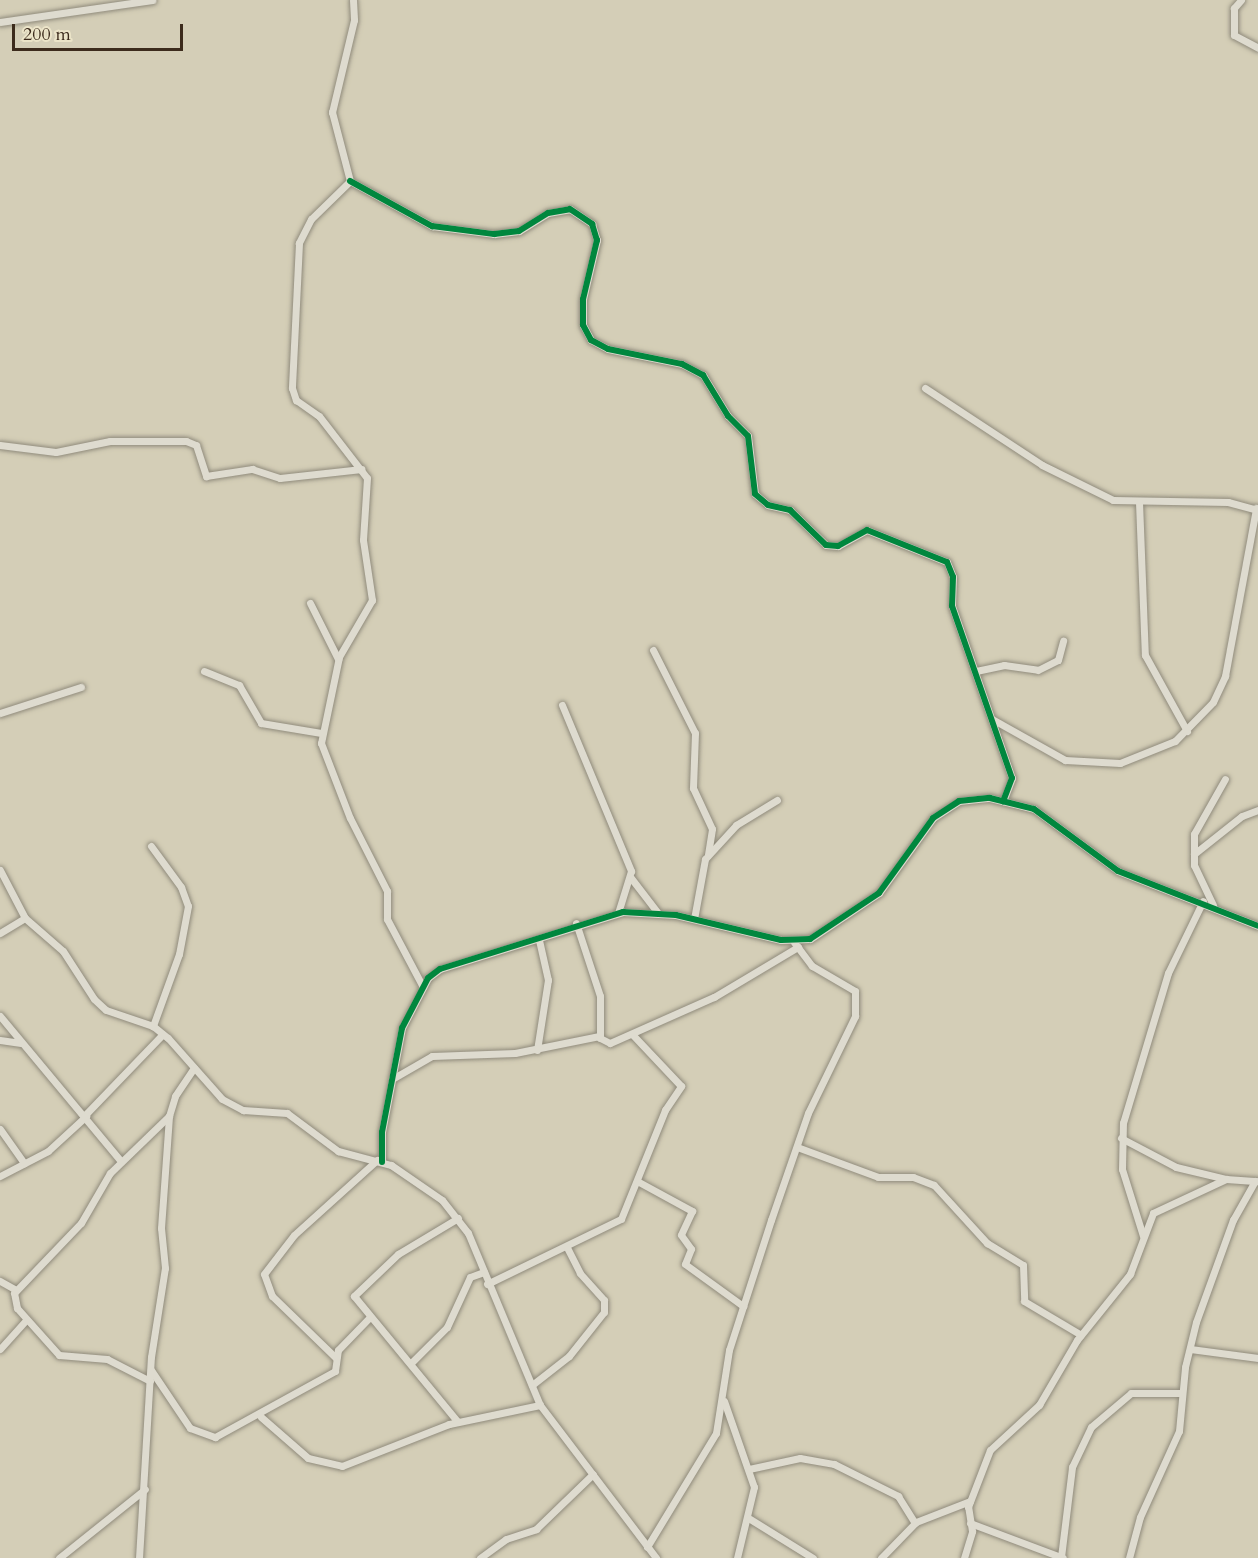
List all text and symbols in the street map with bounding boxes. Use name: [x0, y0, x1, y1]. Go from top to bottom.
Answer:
scale bar: [15, 12, 186, 50]
text: 200 m: [23, 22, 71, 47]

